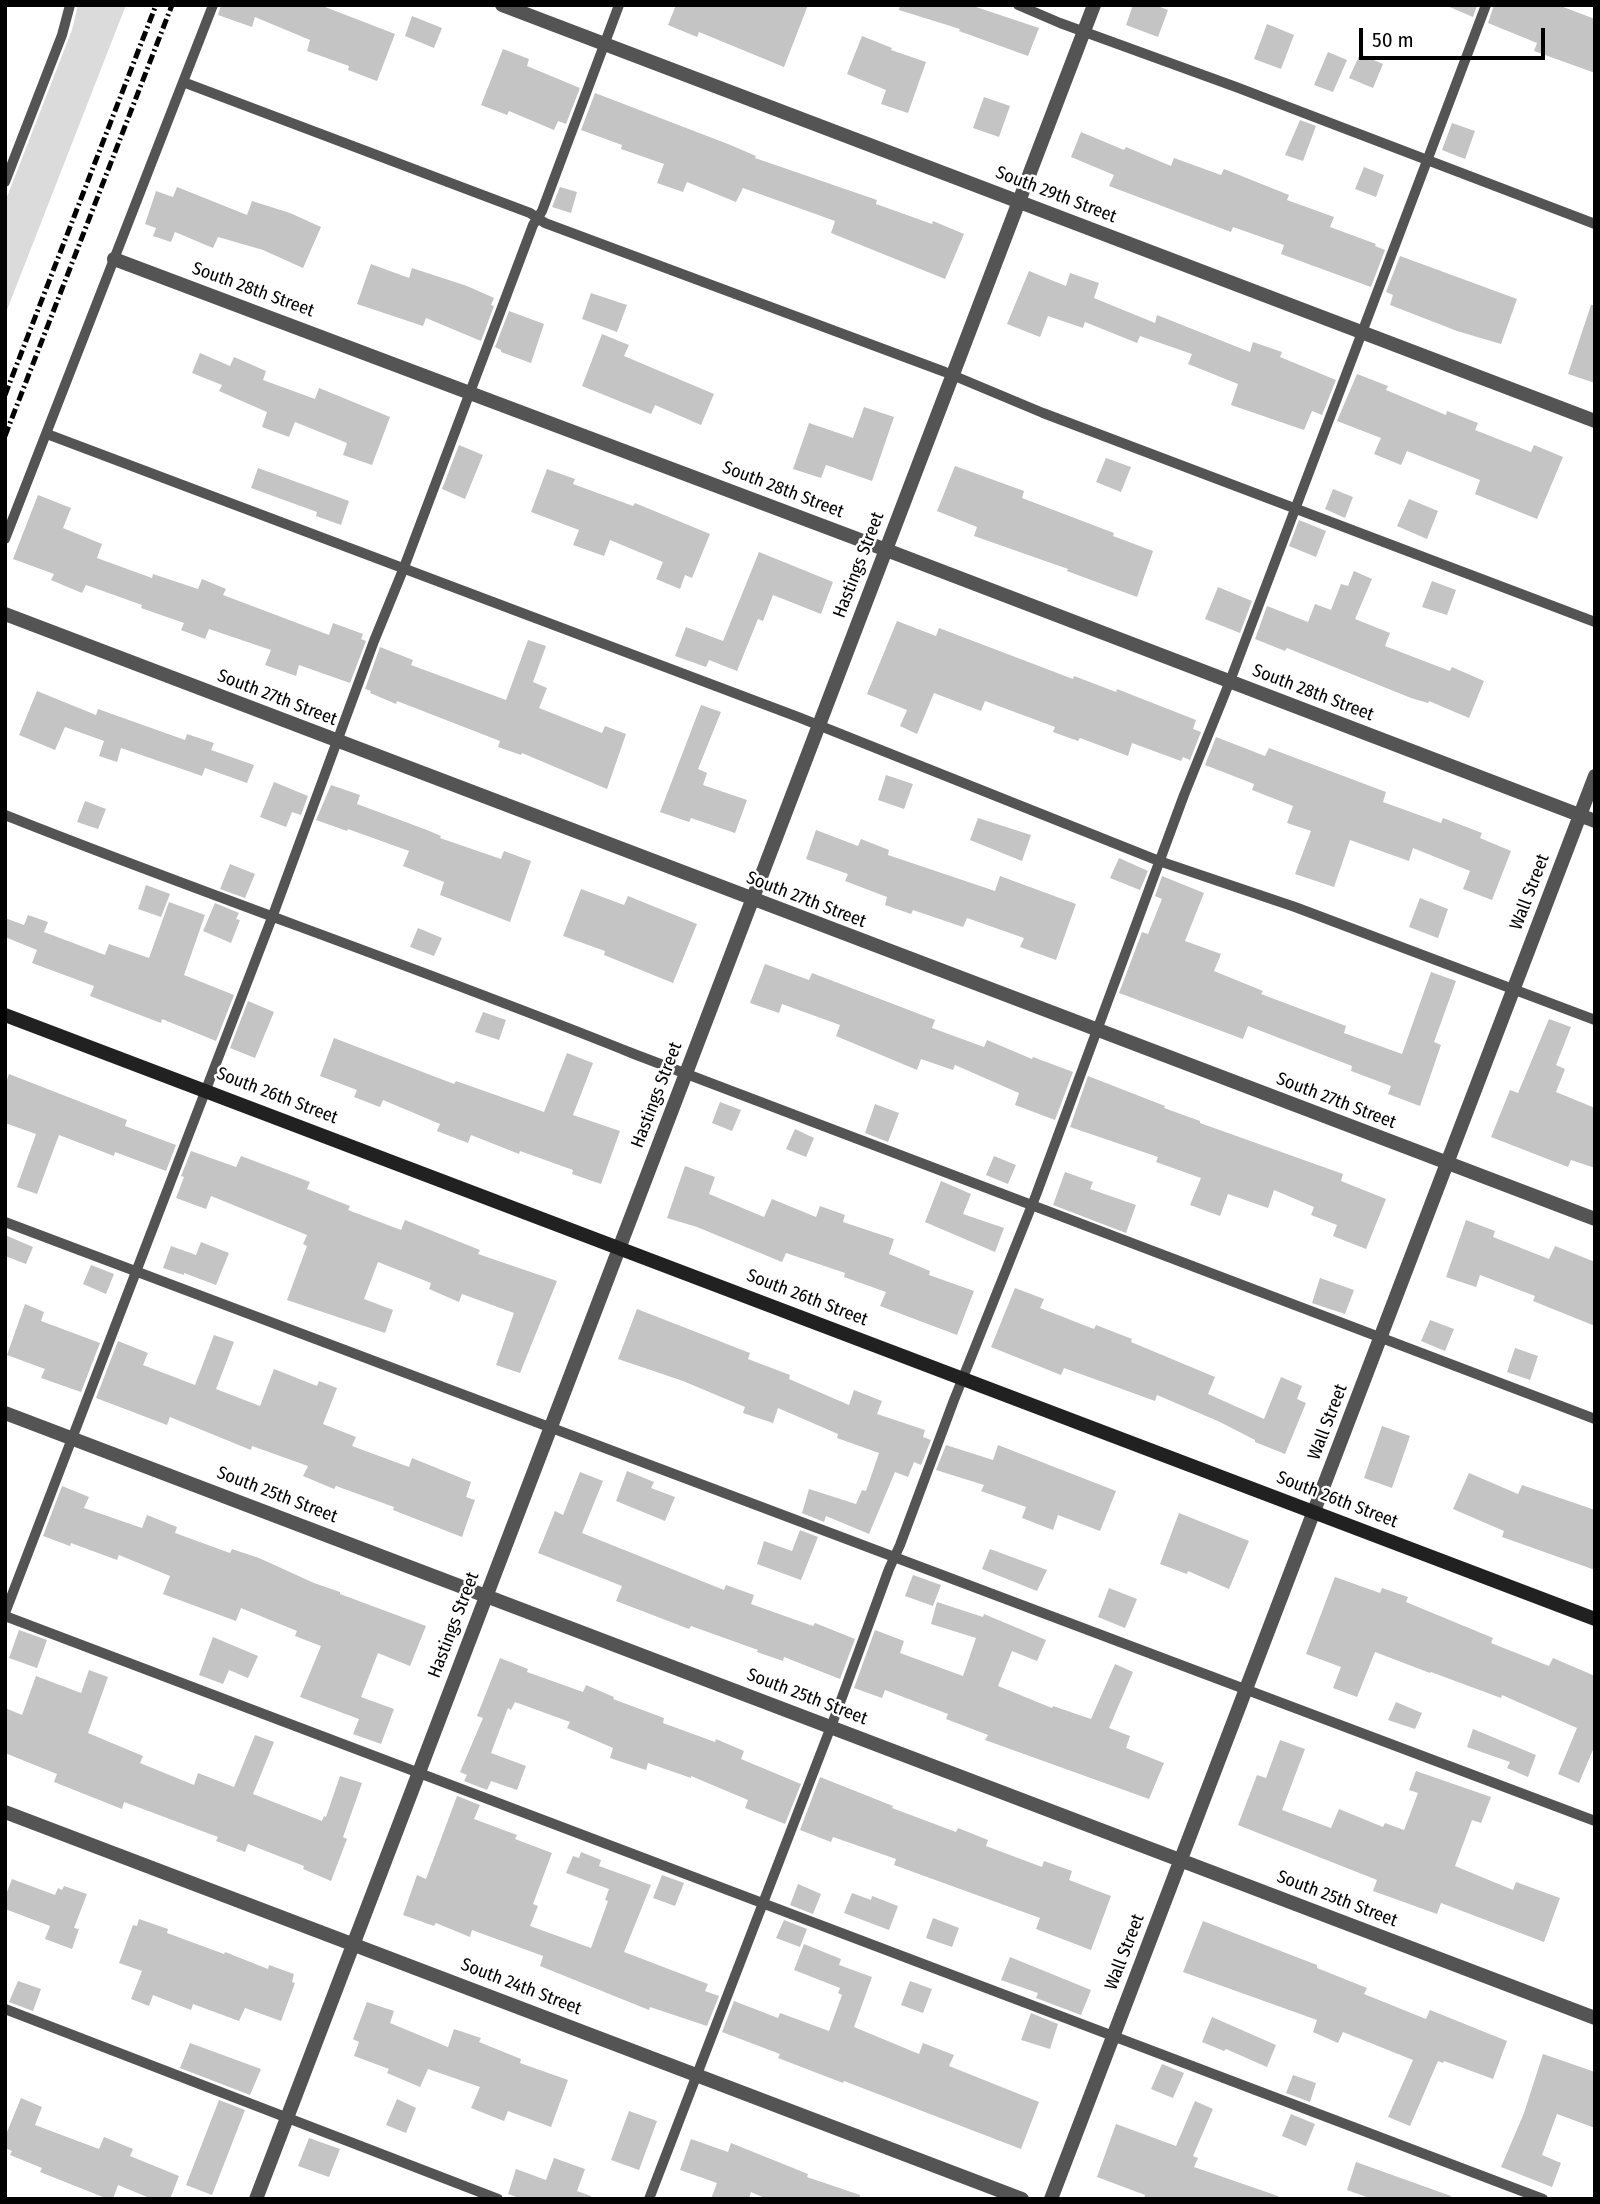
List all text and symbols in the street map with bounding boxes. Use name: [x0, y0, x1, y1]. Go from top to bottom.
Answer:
scale bar: [1362, 14, 1548, 58]
text: 50 m: [1372, 27, 1414, 53]
street label: South 29th Street: [992, 162, 1120, 228]
street label: South 28th Street: [189, 258, 317, 322]
street label: South 28th Street: [719, 457, 847, 523]
street label: Hastings Street: [829, 509, 889, 621]
street label: South 28th Street: [1249, 660, 1377, 726]
street label: South 27th Street: [214, 665, 340, 731]
street label: Wall Street: [1506, 851, 1554, 933]
street label: South 27th Street: [743, 867, 869, 933]
street label: Hastings Street: [627, 1039, 687, 1151]
street label: South 26th Street: [213, 1063, 341, 1129]
street label: South 27th Street: [1273, 1068, 1399, 1134]
street label: South 26th Street: [743, 1265, 871, 1331]
street label: Wall Street: [1304, 1381, 1352, 1463]
street label: South 25th Street: [214, 1462, 340, 1528]
street label: South 26th Street: [1273, 1467, 1401, 1533]
street label: Hastings Street: [424, 1569, 484, 1681]
street label: South 25th Street: [744, 1664, 870, 1730]
street label: South 25th Street: [1274, 1866, 1400, 1932]
street label: Wall Street: [1101, 1911, 1149, 1993]
street label: South 24th Street: [458, 1954, 584, 2020]

